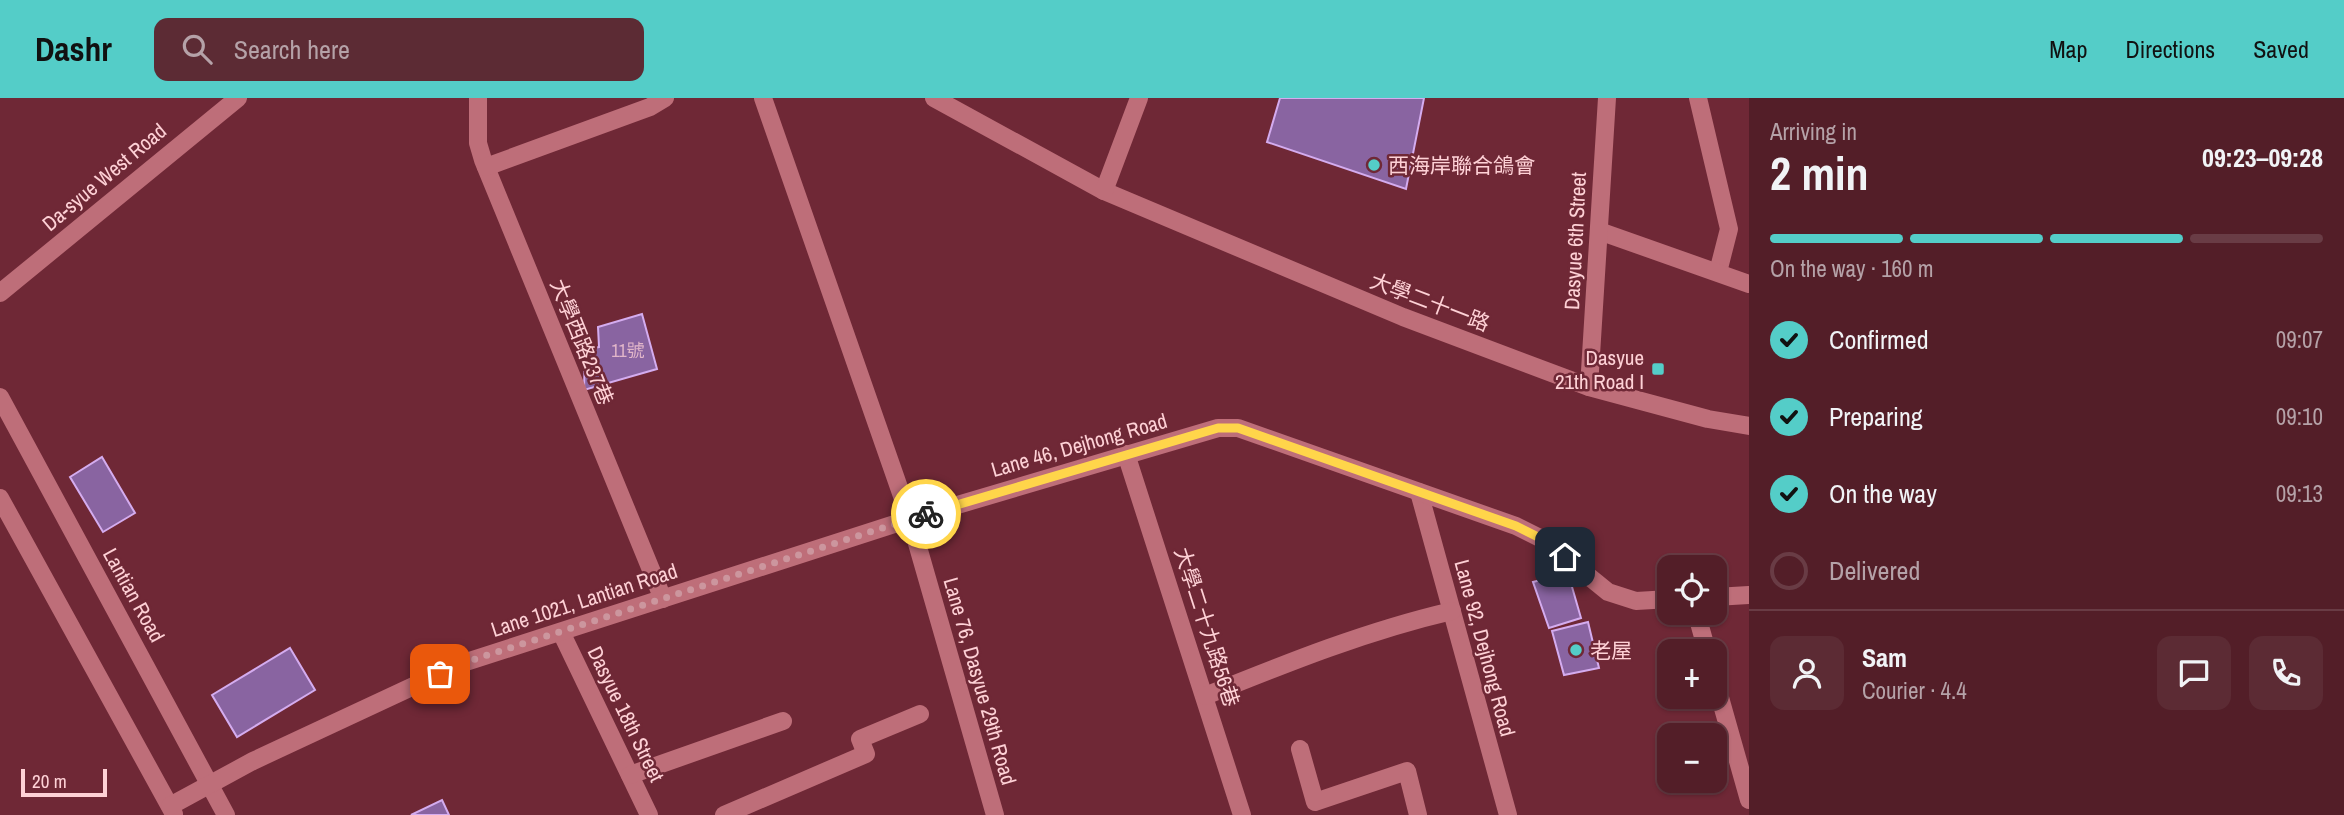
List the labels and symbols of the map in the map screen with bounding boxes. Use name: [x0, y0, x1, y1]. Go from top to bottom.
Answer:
street label: Da-syue West Road: [36, 116, 172, 238]
place label: 西海岸聯合鴿會: [1388, 151, 1535, 180]
marker: 西海岸聯合鴿會: [1366, 157, 1382, 173]
street label: Dasyue 6th Street: [1557, 171, 1593, 311]
street label: 大學二十一路: [1366, 266, 1494, 338]
street label: 大學西路237巷: [544, 275, 620, 409]
house number: 11號: [611, 338, 645, 363]
place label: Dasyue 21th Road I: [1555, 343, 1644, 396]
marker: Dasyue 21th Road I: [1650, 361, 1666, 377]
street label: Lane 46, Dejhong Road: [988, 406, 1170, 484]
courier: [891, 479, 961, 549]
pin: [1535, 527, 1595, 587]
street label: Lantian Road: [96, 543, 172, 647]
street label: 大學二十九路56巷: [1168, 544, 1246, 710]
street label: Lane 1021, Lantian Road: [487, 556, 681, 644]
street label: Lane 92, Dejhong Road: [1447, 556, 1523, 740]
street label: Lane 76, Dasyue 29th Road: [937, 574, 1023, 788]
place label: 老屋: [1590, 636, 1632, 665]
street label: Dasyue 18th Street: [581, 641, 671, 787]
marker: 老屋: [1568, 642, 1584, 658]
pin: [410, 644, 470, 704]
scale bar: [21, 766, 107, 798]

